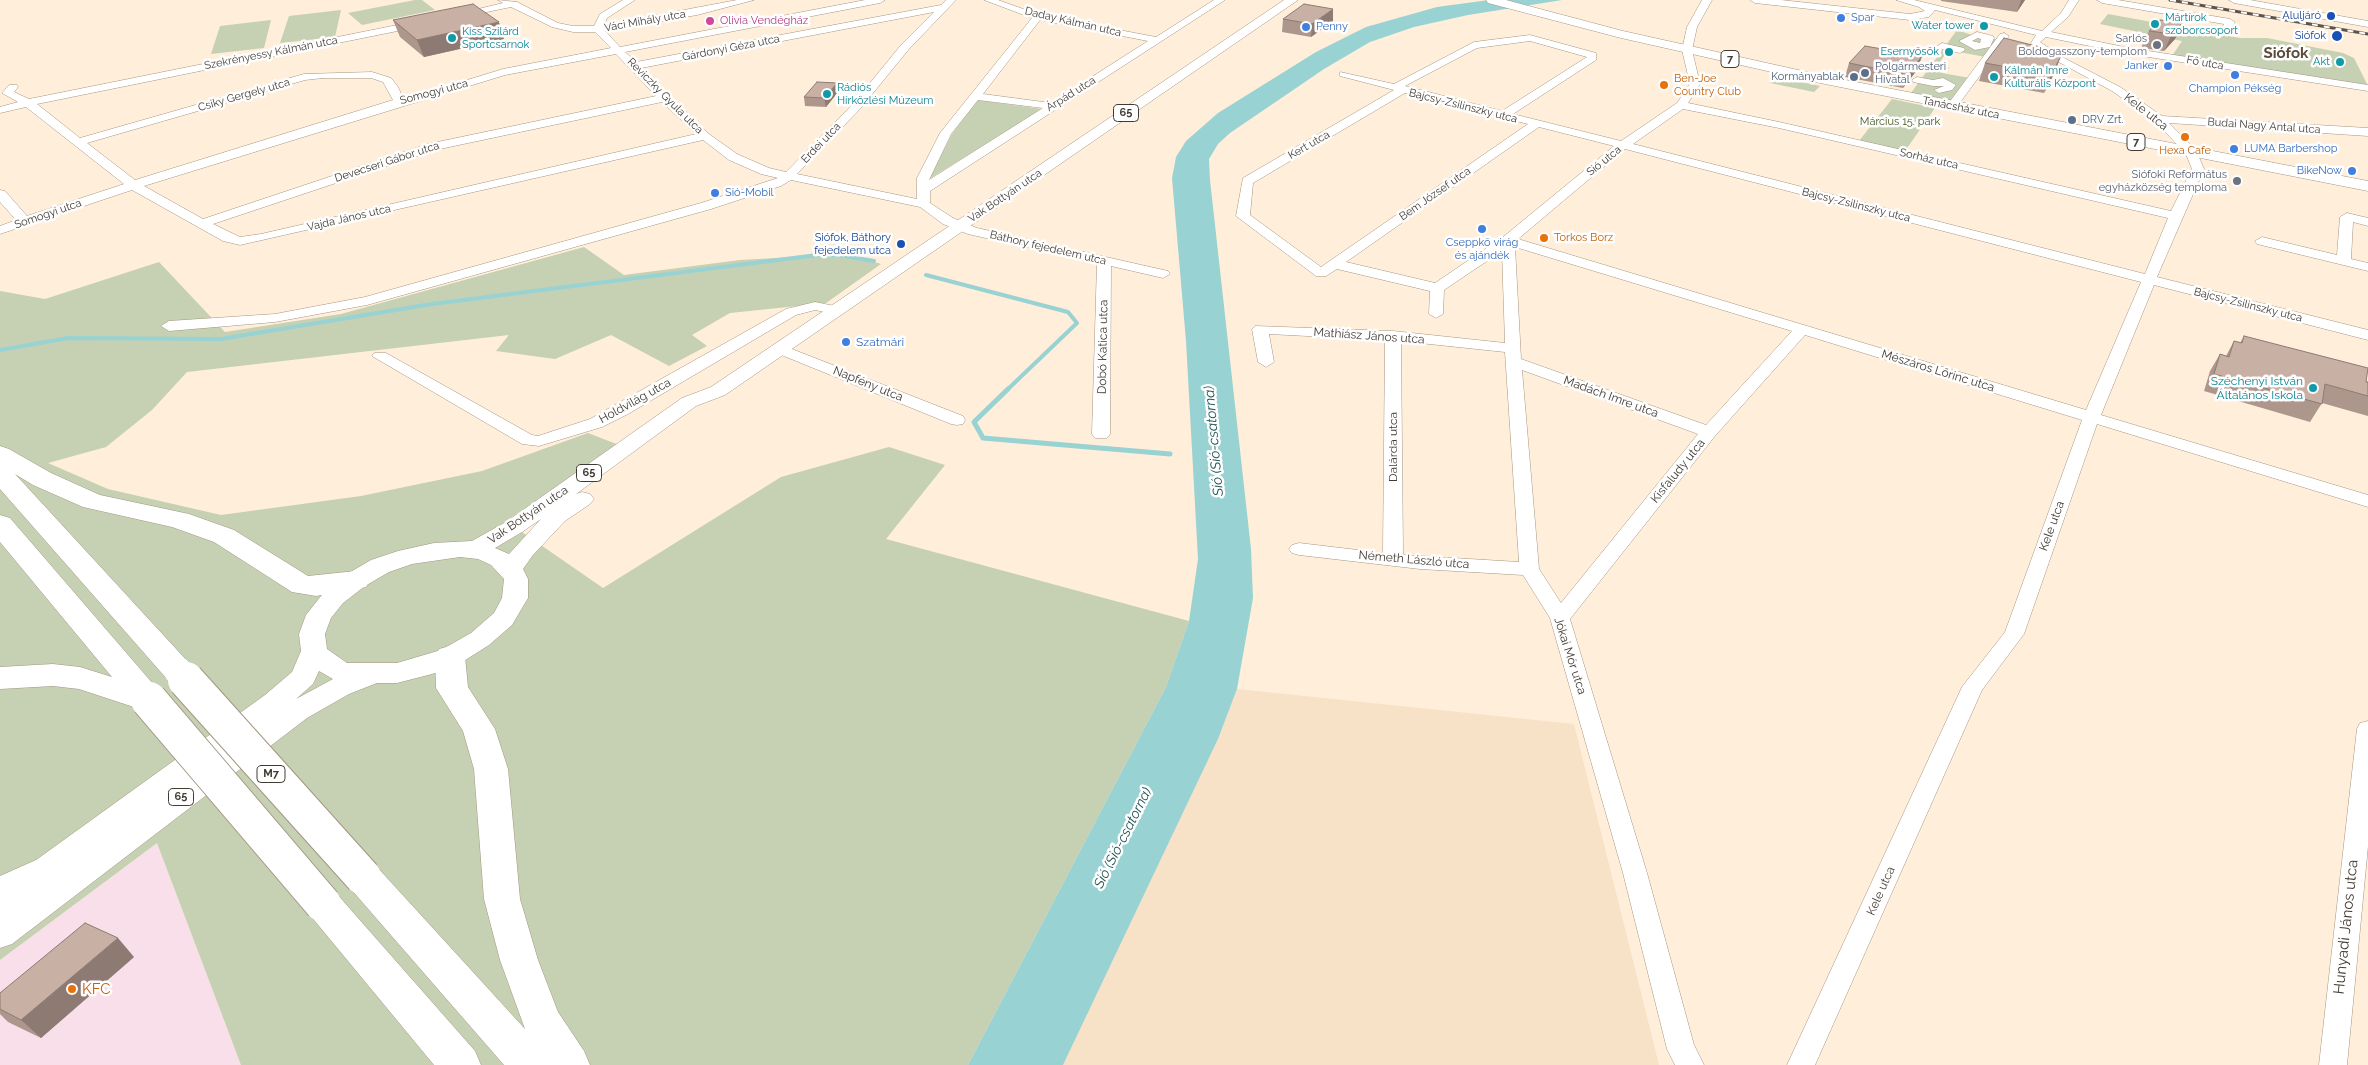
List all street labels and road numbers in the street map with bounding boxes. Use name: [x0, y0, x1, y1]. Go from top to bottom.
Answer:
street label: Daday Kálmán utca: [1023, 4, 1123, 40]
street label: Váci Mihály utca: [603, 7, 687, 35]
street label: Gárdonyi Géza utca: [681, 32, 781, 64]
street label: Szekrényessy Kálmán utca: [203, 34, 339, 72]
road number: 7: [1721, 51, 1739, 68]
street label: Fő utca: [2185, 53, 2225, 73]
street label: Reviczky Gyula utca: [624, 55, 706, 137]
street label: Árpád utca: [1044, 74, 1098, 114]
street label: Csiky Gergely utca: [197, 76, 291, 114]
street label: Somogyi utca: [398, 77, 470, 107]
street label: Bajcsy-Zsilinszky utca: [1407, 86, 1519, 126]
street label: Kele utca: [2121, 90, 2171, 134]
street label: Tanácsház utca: [1921, 94, 2001, 122]
road number: 65: [1114, 105, 1138, 122]
street label: Budai Nagy Antal utca: [2207, 115, 2321, 137]
street label: Erdei utca: [799, 120, 843, 166]
street label: Kert utca: [1286, 128, 1332, 162]
road number: 7: [2127, 134, 2145, 150]
street label: Devecseri Gábor utca: [333, 139, 441, 185]
street label: Sió utca: [1584, 143, 1624, 179]
street label: Sorház utca: [1898, 146, 1960, 172]
street label: Bem József utca: [1397, 164, 1473, 224]
street label: Vak Bottyán utca: [966, 167, 1044, 225]
street label: Bajcsy-Zsilinszky utca: [1800, 185, 1912, 225]
street label: Somogyi utca: [13, 196, 83, 232]
street label: Vajda János utca: [306, 202, 392, 234]
street label: Báthory fejedelem utca: [988, 228, 1108, 268]
street label: Bajcsy-Zsilinszky utca: [2192, 285, 2304, 325]
street label: Dobó Katica utca: [1095, 300, 1111, 394]
street label: Mathiász János utca: [1313, 325, 1425, 347]
street label: Mészáros Lőrinc utca: [1880, 347, 1996, 395]
street label: Napfény utca: [831, 363, 905, 405]
street label: Madách Imre utca: [1562, 373, 1660, 421]
street label: Holdvilág utca: [596, 375, 674, 427]
street label: Dalárda utca: [1386, 412, 1400, 482]
street label: Kisfaludy utca: [1648, 436, 1708, 506]
road number: 65: [576, 464, 602, 482]
street label: Vak Bottyán utca: [485, 483, 571, 547]
street label: Kele utca: [2036, 499, 2068, 553]
street label: Németh László utca: [1358, 548, 1470, 572]
street label: Jókai Mór utca: [1551, 616, 1589, 696]
road number: M7: [257, 766, 285, 782]
road number: 65: [168, 789, 194, 806]
street label: Hunyadi János utca: [2330, 859, 2362, 995]
street label: Kele utca: [1864, 864, 1898, 918]

